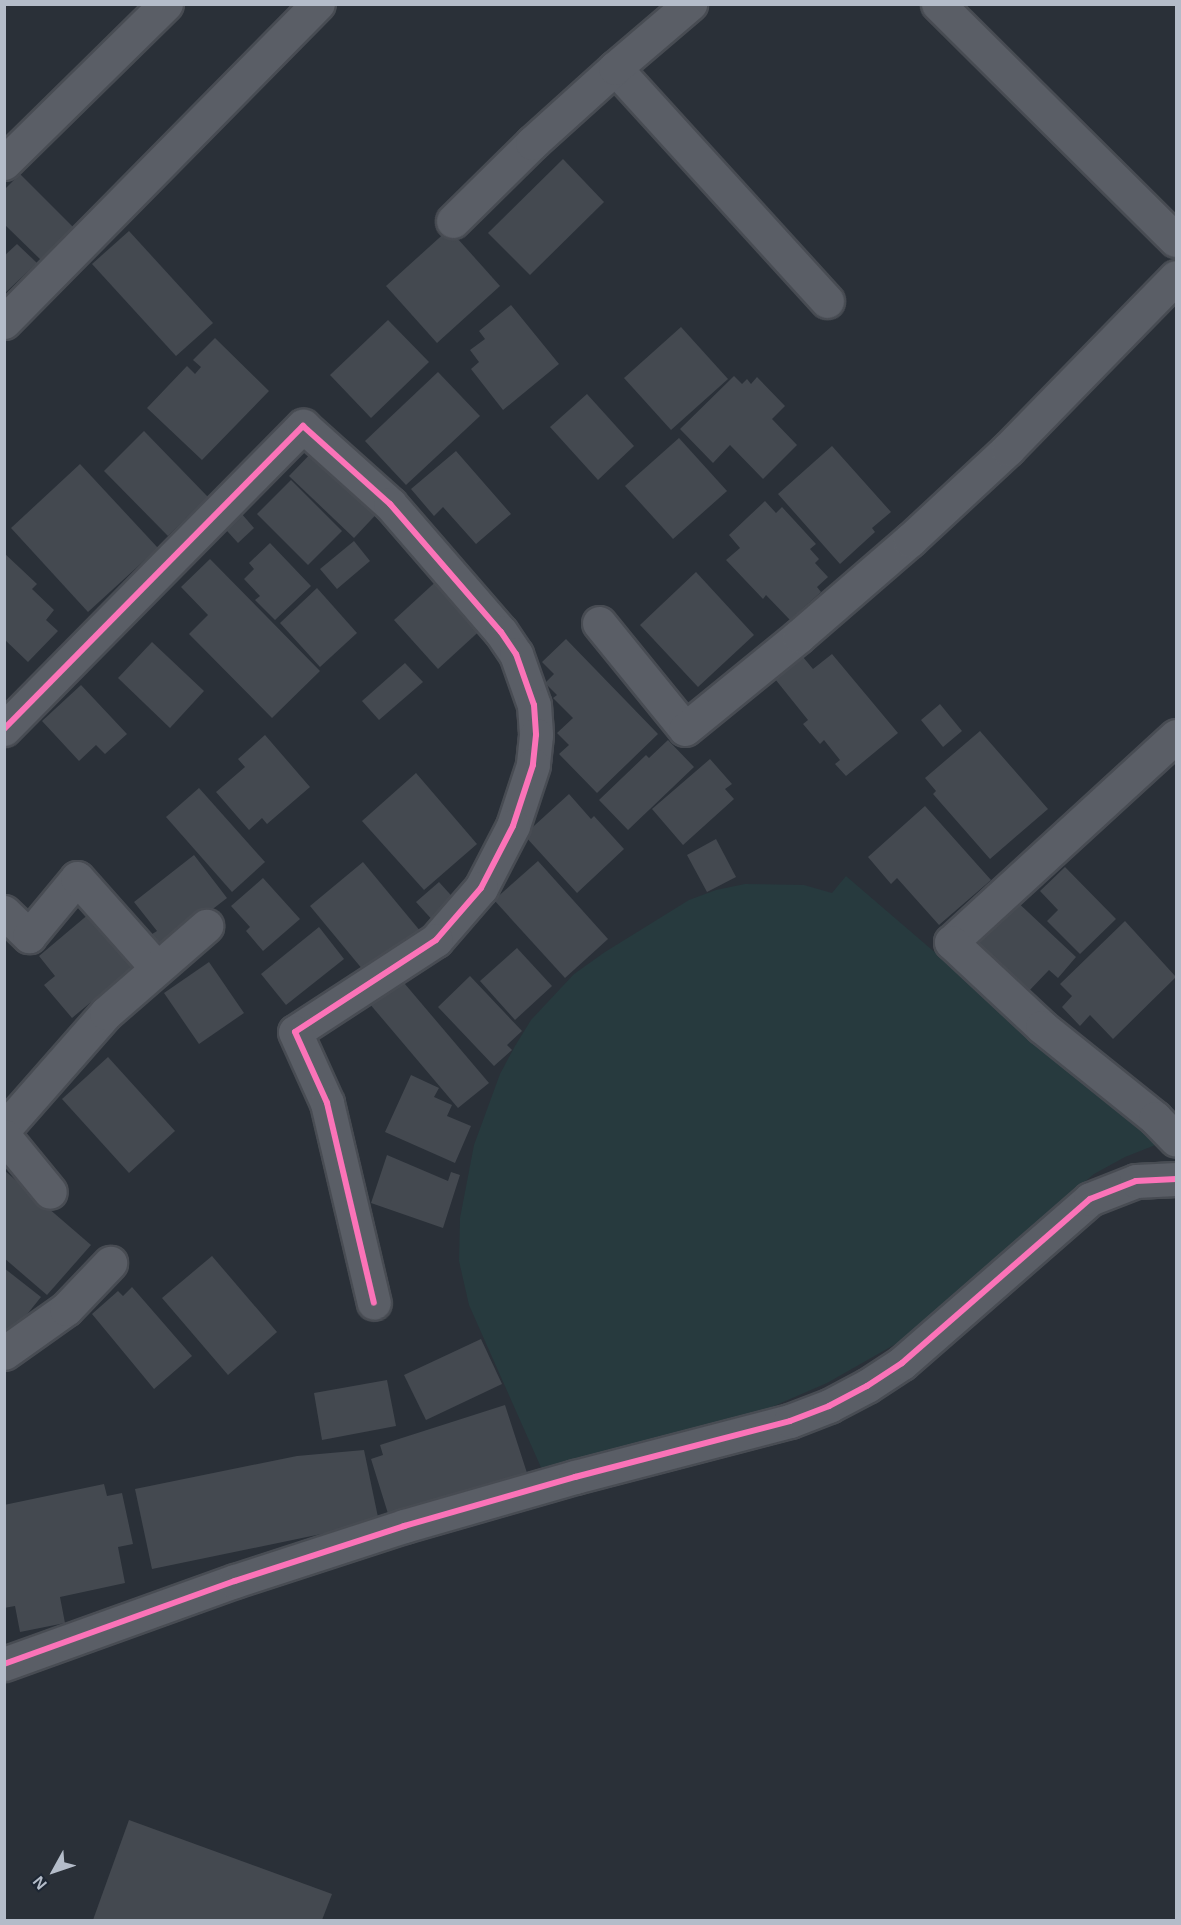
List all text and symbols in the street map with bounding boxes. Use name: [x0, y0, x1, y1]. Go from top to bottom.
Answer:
north arrow: [24, 1841, 84, 1901]
text: N: [30, 1873, 50, 1893]

